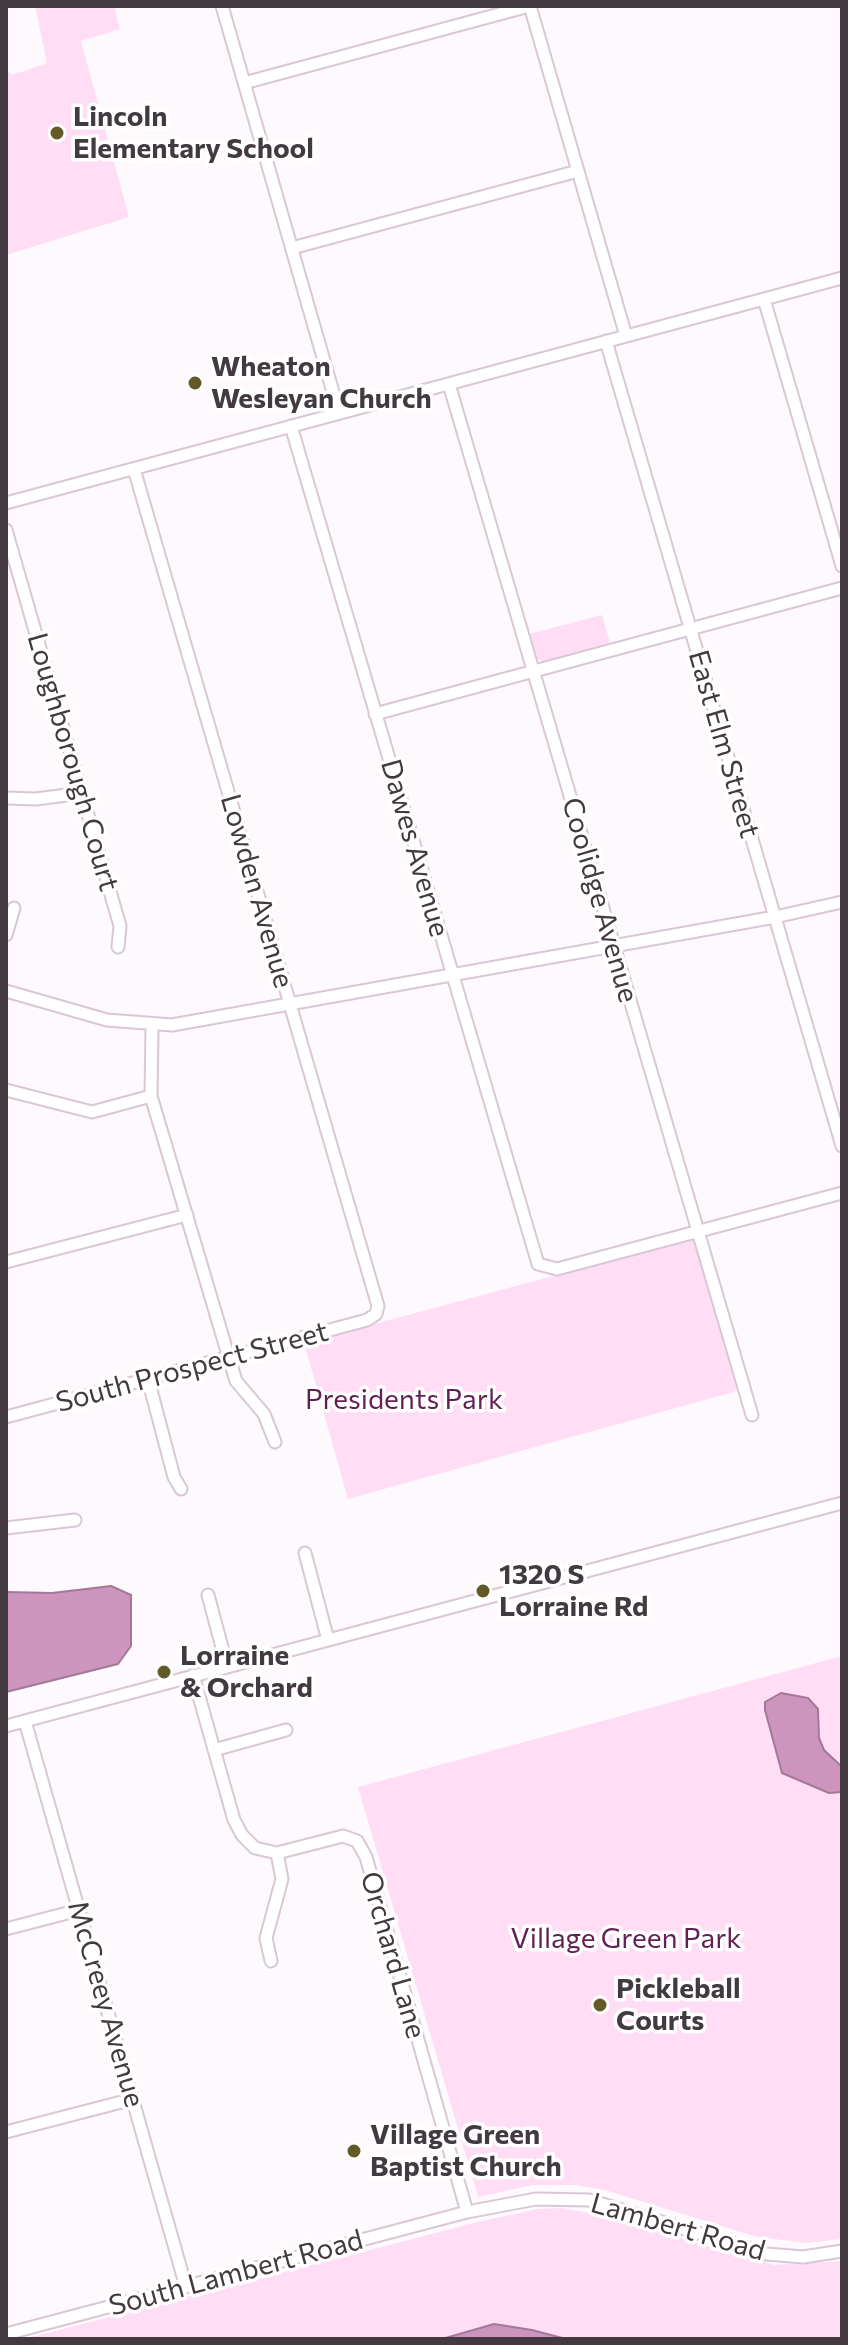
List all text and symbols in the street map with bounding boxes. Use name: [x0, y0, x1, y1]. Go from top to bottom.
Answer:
place label: Lincoln Elementary School: [73, 100, 314, 166]
marker: Lincoln Elementary School: [48, 124, 66, 142]
place label: Wheaton Wesleyan Church: [211, 350, 432, 416]
marker: Wheaton Wesleyan Church: [186, 374, 204, 392]
street label: Loughborough Court: [20, 629, 126, 895]
street label: East Elm Street: [681, 646, 767, 842]
street label: Dawes Avenue: [374, 755, 456, 941]
street label: Lowden Avenue: [213, 790, 301, 992]
street label: Coolidge Avenue: [555, 794, 645, 1006]
street label: South Prospect Street: [52, 1314, 332, 1420]
park label: Presidents Park: [305, 1383, 503, 1417]
place label: 1320 S Lorraine Rd: [499, 1558, 648, 1624]
marker: 1320 S Lorraine Rd: [474, 1582, 492, 1600]
place label: Lorraine & Orchard: [180, 1639, 313, 1705]
marker: Lorraine & Orchard: [155, 1663, 173, 1681]
street label: Orchard Lane: [353, 1868, 433, 2042]
street label: McCreey Avenue: [61, 1897, 151, 2111]
park label: Village Green Park: [510, 1922, 742, 1956]
place label: Pickleball Courts: [616, 1972, 741, 2038]
marker: Pickleball Courts: [591, 1996, 609, 2014]
place label: Village Green Baptist Church: [370, 2118, 562, 2184]
marker: Village Green Baptist Church: [345, 2142, 363, 2160]
street label: Lambert Road: [587, 2186, 769, 2268]
street label: South Lambert Road: [105, 2223, 367, 2323]

